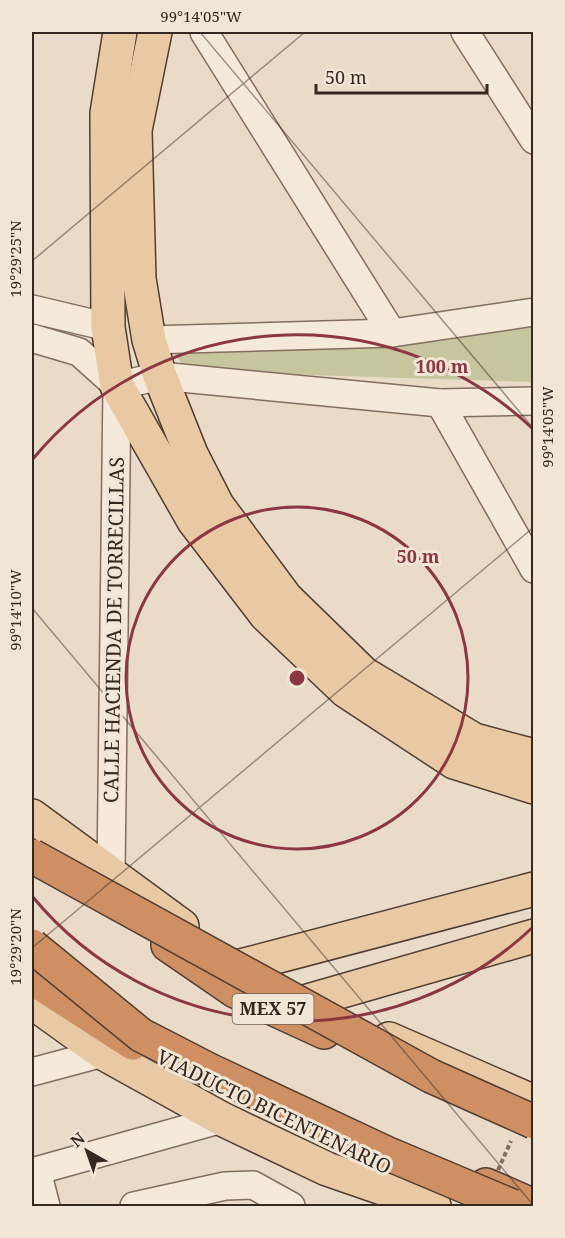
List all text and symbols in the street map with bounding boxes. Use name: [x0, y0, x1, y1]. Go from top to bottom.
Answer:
text: 99°14'05"W: [160, 6, 242, 26]
scale bar: [316, 57, 487, 95]
text: 50 m: [325, 65, 367, 89]
text: 19°29'25"N: [5, 220, 25, 298]
text: 100 m: [416, 354, 469, 378]
text: 99°14'05"W: [537, 386, 557, 468]
street label: CALLE HACIENDA DE TORRECILLAS: [97, 457, 130, 803]
text: 50 m: [397, 544, 440, 568]
text: 99°14'10"W: [5, 569, 25, 651]
centre of rings: [287, 668, 307, 688]
text: 19°29'20"N: [5, 908, 25, 986]
road number: MEX 57: [232, 994, 314, 1024]
street label: VIADUCTO BICENTENARIO: [152, 1043, 396, 1180]
north arrow: [57, 1121, 117, 1181]
text: N: [65, 1127, 90, 1152]

